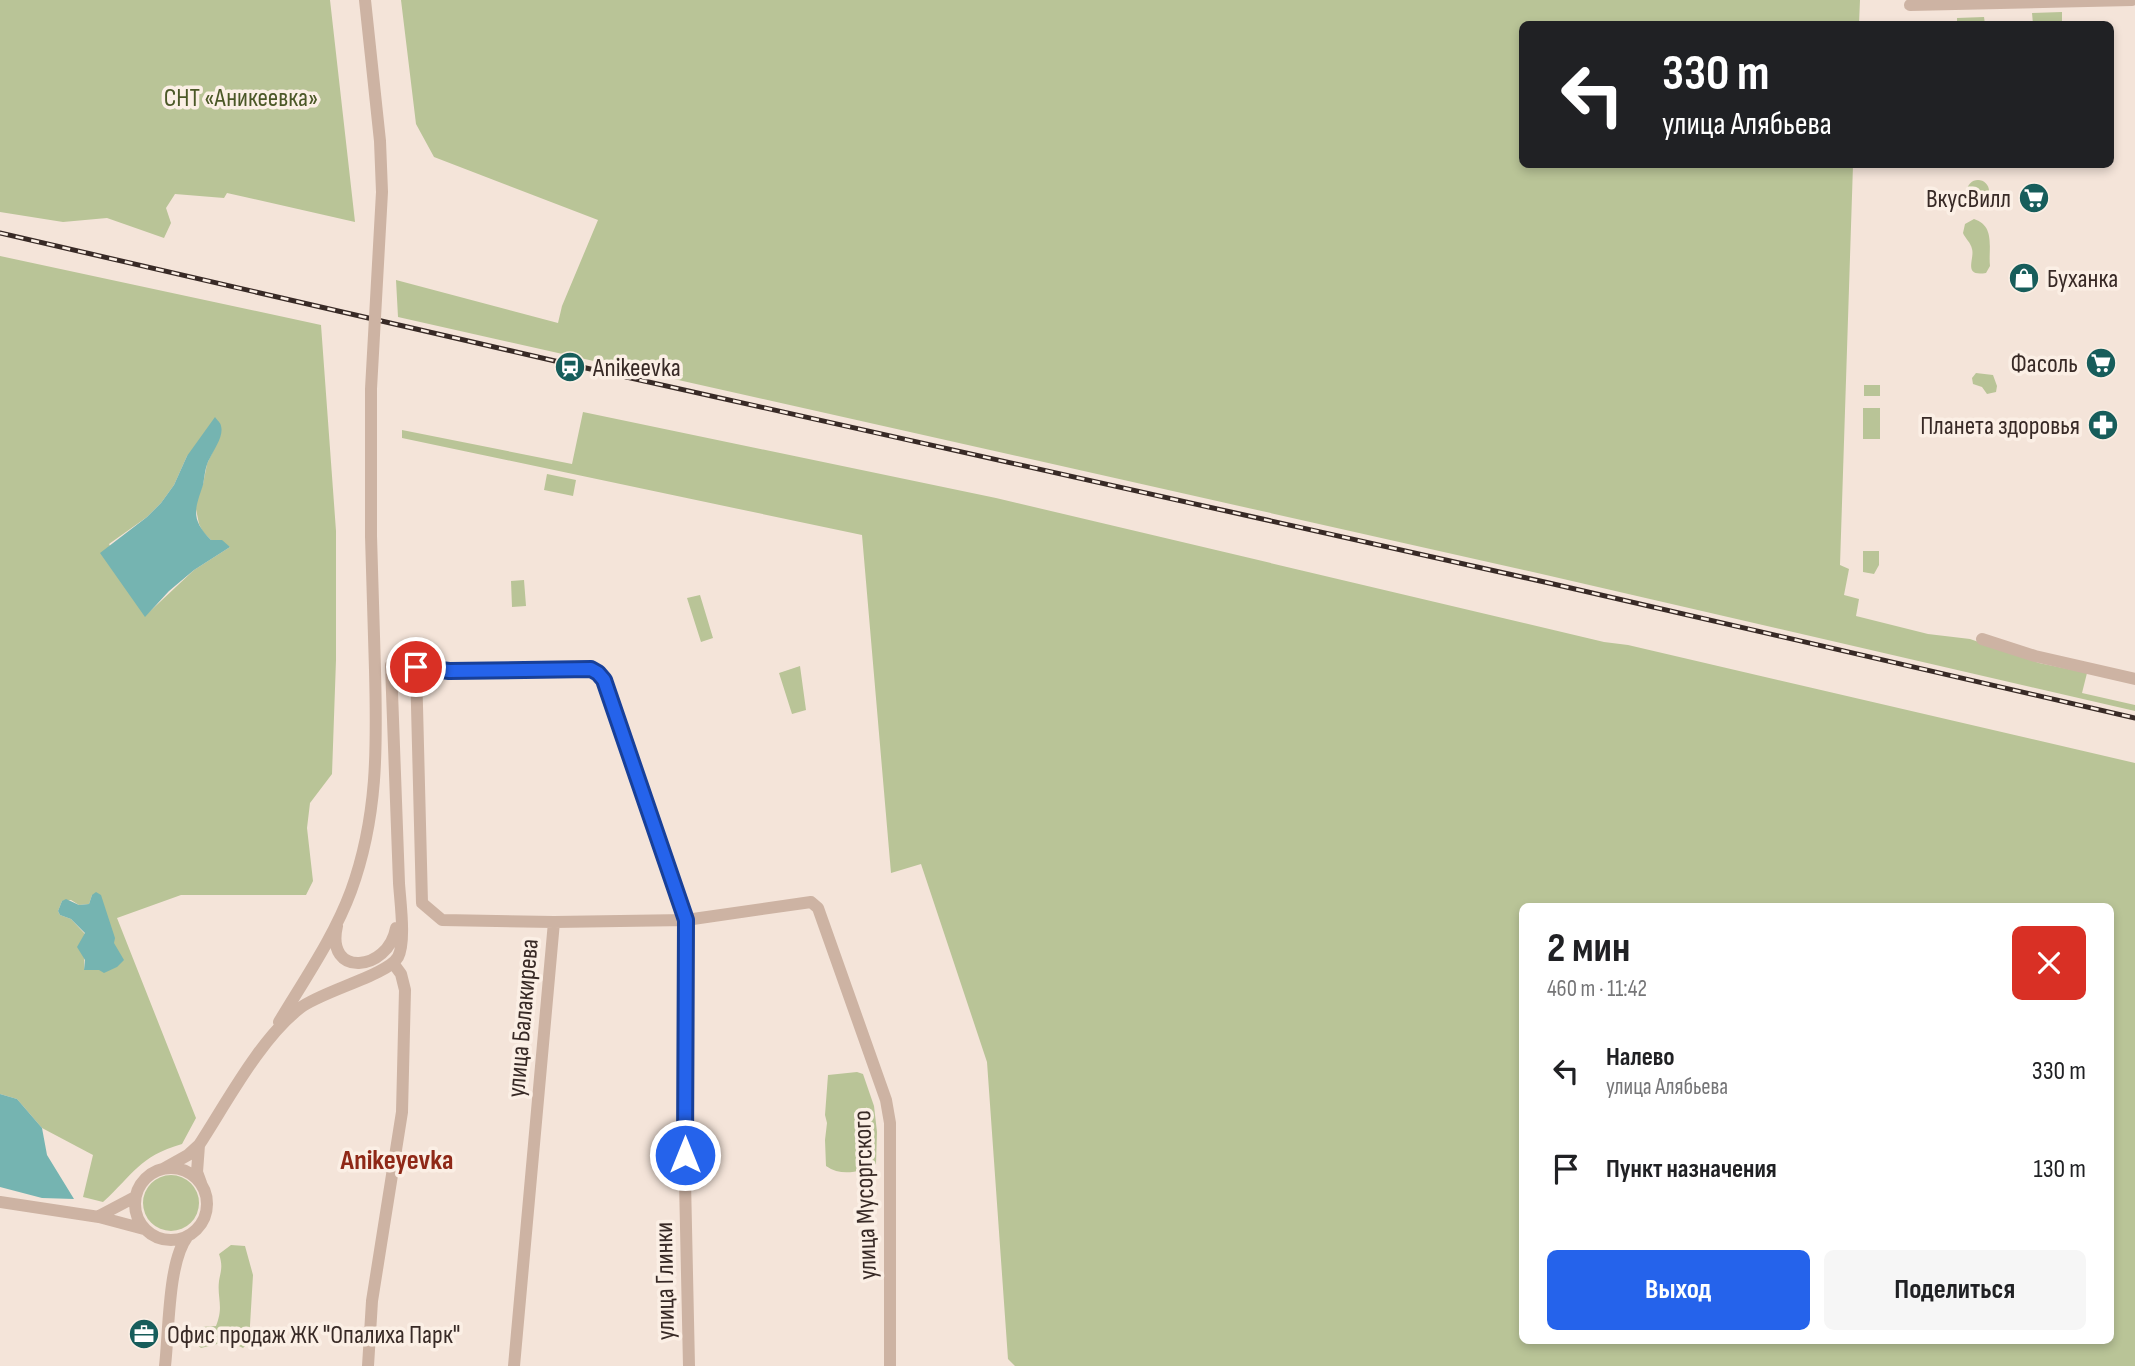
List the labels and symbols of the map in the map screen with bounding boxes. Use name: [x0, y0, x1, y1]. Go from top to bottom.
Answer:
park label: СНТ «Аникеевка»: [164, 83, 318, 114]
supermarket icon: ВкусВилл: [2017, 181, 2051, 215]
place label: ВкусВилл: [1926, 184, 2011, 215]
shop icon: Буханка: [2007, 261, 2041, 295]
place label: Буханка: [2047, 264, 2118, 295]
supermarket icon: Фасоль: [2084, 346, 2118, 380]
place label: Фасоль: [2011, 349, 2078, 380]
station icon: Anikeevka: [553, 350, 587, 384]
place label: Anikeevka: [592, 353, 681, 384]
pharmacy icon: Планета здоровья: [2086, 408, 2120, 442]
place label: Планета здоровья: [1920, 411, 2080, 442]
pin: [386, 637, 446, 697]
street label: улица Балакирева: [501, 937, 546, 1099]
street label: улица Мусоргского: [847, 1110, 884, 1280]
position arrow: [648, 1118, 722, 1192]
district label: Anikeyevka: [340, 1144, 453, 1177]
street label: улица Глинки: [649, 1222, 682, 1340]
office icon: Офис продаж ЖК "Опалиха Парк": [127, 1317, 161, 1351]
place label: Офис продаж ЖК "Опалиха Парк": [167, 1320, 460, 1351]

